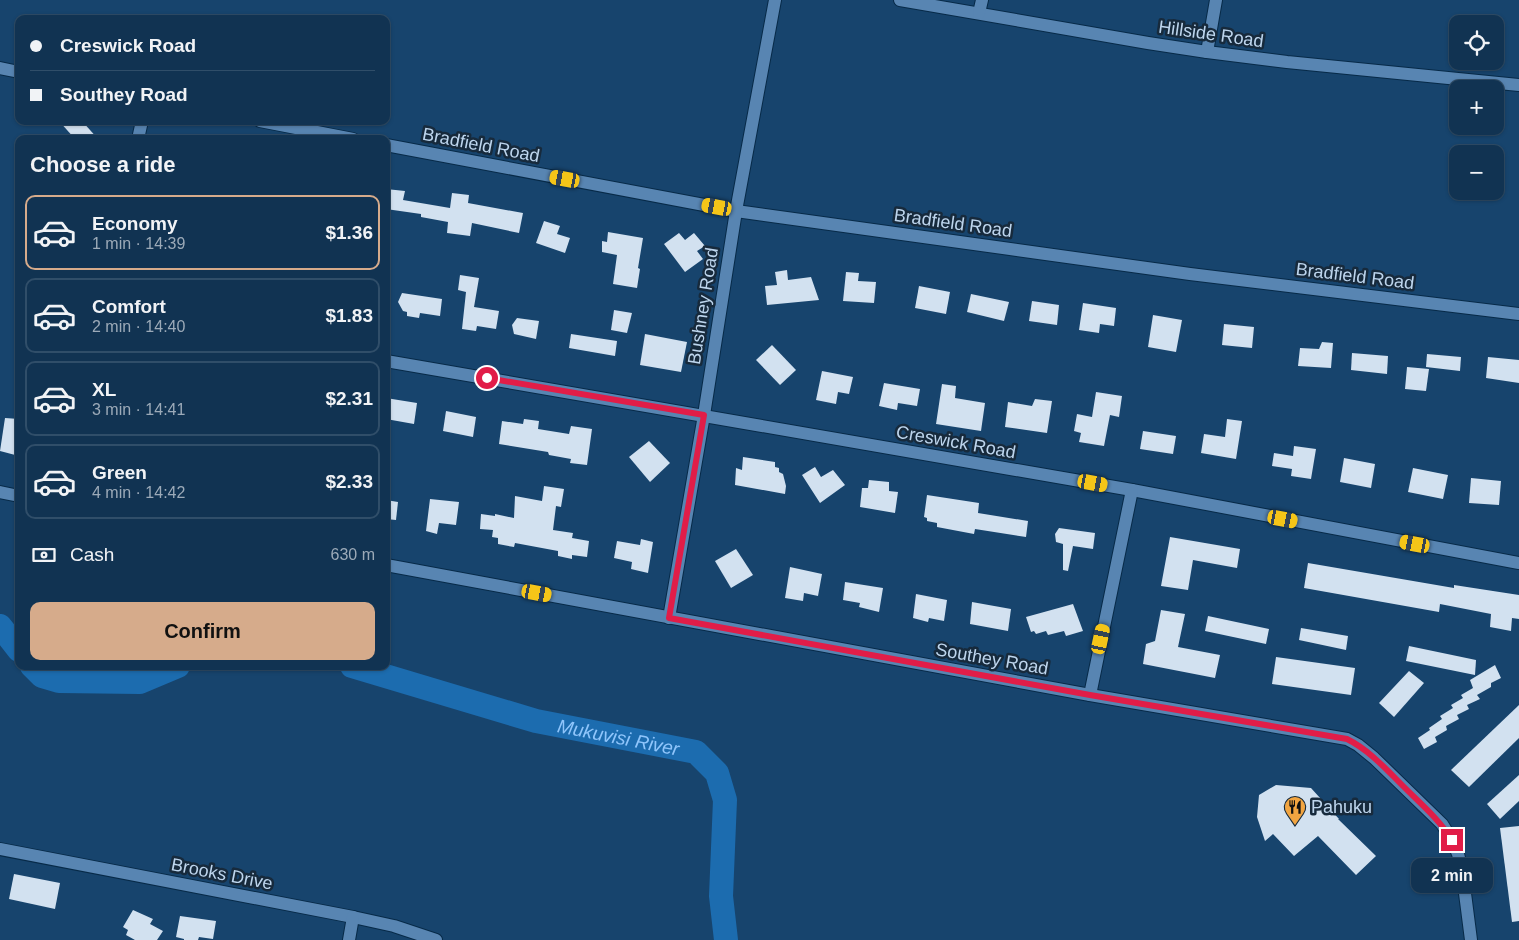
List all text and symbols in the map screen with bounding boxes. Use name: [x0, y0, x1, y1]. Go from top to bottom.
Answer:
map controls: [1449, 15, 1504, 200]
button: locate: [1449, 15, 1504, 70]
street label: Hillside Road: [1157, 17, 1265, 51]
text: Creswick Road: [60, 35, 196, 56]
button: +: [1449, 80, 1504, 135]
text: Southey Road: [60, 84, 188, 105]
street label: Bradfield Road: [421, 124, 541, 166]
button: −: [1449, 145, 1504, 200]
text: Choose a ride: [30, 152, 175, 177]
car: [548, 169, 581, 189]
car: [700, 197, 733, 217]
street label: Bradfield Road: [893, 205, 1013, 241]
icon: car: [32, 210, 77, 255]
text: Economy: [92, 213, 178, 234]
text: $1.36: [325, 222, 373, 243]
text: 1 min · 14:39: [92, 235, 185, 252]
street label: Bushney Road: [684, 246, 722, 366]
street label: Bradfield Road: [1295, 259, 1415, 293]
icon: car: [32, 293, 77, 338]
text: Comfort: [92, 296, 166, 317]
text: $1.83: [325, 305, 373, 326]
text: 2 min · 14:40: [92, 318, 185, 335]
route start: [476, 367, 498, 389]
icon: car: [32, 376, 77, 421]
text: XL: [92, 379, 116, 400]
text: $2.31: [325, 388, 373, 409]
text: 3 min · 14:41: [92, 401, 185, 418]
street label: Creswick Road: [895, 422, 1017, 462]
icon: car: [32, 459, 77, 504]
text: Green: [92, 462, 147, 483]
text: $2.33: [325, 471, 373, 492]
car: [1076, 473, 1109, 493]
text: 4 min · 14:42: [92, 484, 185, 501]
car: [1266, 509, 1299, 529]
car: [1398, 534, 1431, 554]
icon: cash: [30, 541, 58, 569]
text: Cash: [70, 544, 114, 565]
text: 630 m: [331, 546, 375, 563]
car: [520, 583, 553, 603]
button: Confirm: [30, 602, 375, 660]
car: [1090, 623, 1111, 655]
street label: Southey Road: [934, 639, 1050, 679]
water label: Mukuvisi River: [556, 715, 682, 759]
restaurant icon: Pahuku: [1283, 795, 1307, 826]
place label: Pahuku: [1311, 797, 1372, 817]
route end: [1441, 829, 1463, 851]
street label: Brooks Drive: [170, 854, 274, 894]
callout: 2 min: [1411, 858, 1493, 892]
text: 2 min: [1431, 867, 1473, 884]

